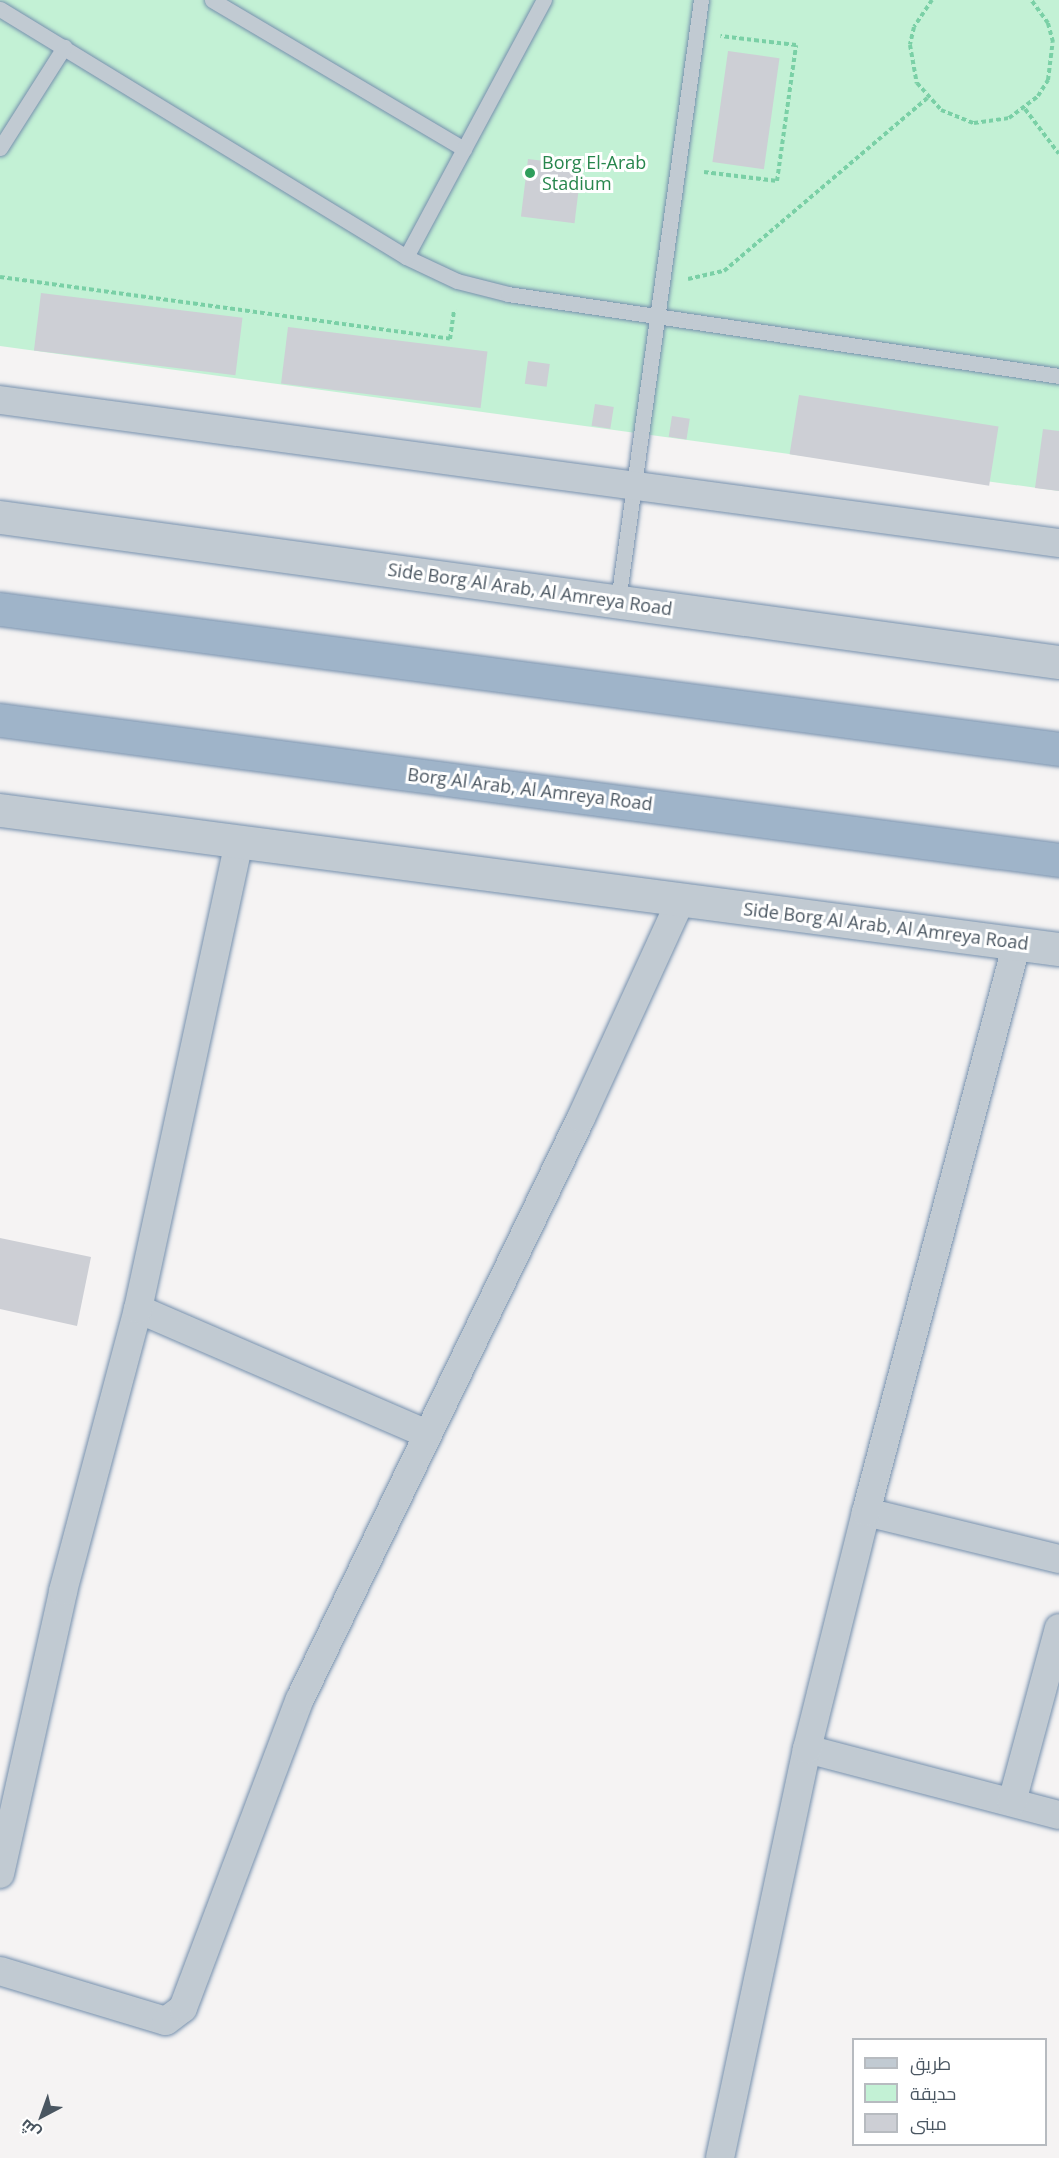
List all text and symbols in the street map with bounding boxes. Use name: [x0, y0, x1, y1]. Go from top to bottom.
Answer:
place label: Borg El-Arab Stadium: [542, 152, 646, 195]
marker: Borg El-Arab Stadium: [523, 166, 537, 180]
street label: Side Borg Al Arab, Al Amreya Road: [386, 558, 674, 620]
street label: Borg Al Arab, Al Amreya Road: [406, 763, 654, 815]
street label: Side Borg Al Arab, Al Amreya Road: [742, 898, 1030, 954]
legend: [852, 2038, 1047, 2146]
text: طريق: [910, 2051, 951, 2075]
text: حديقة: [910, 2081, 956, 2105]
north arrow: [12, 2086, 72, 2146]
text: مبنى: [910, 2111, 947, 2135]
text: ش: [15, 2115, 45, 2145]

